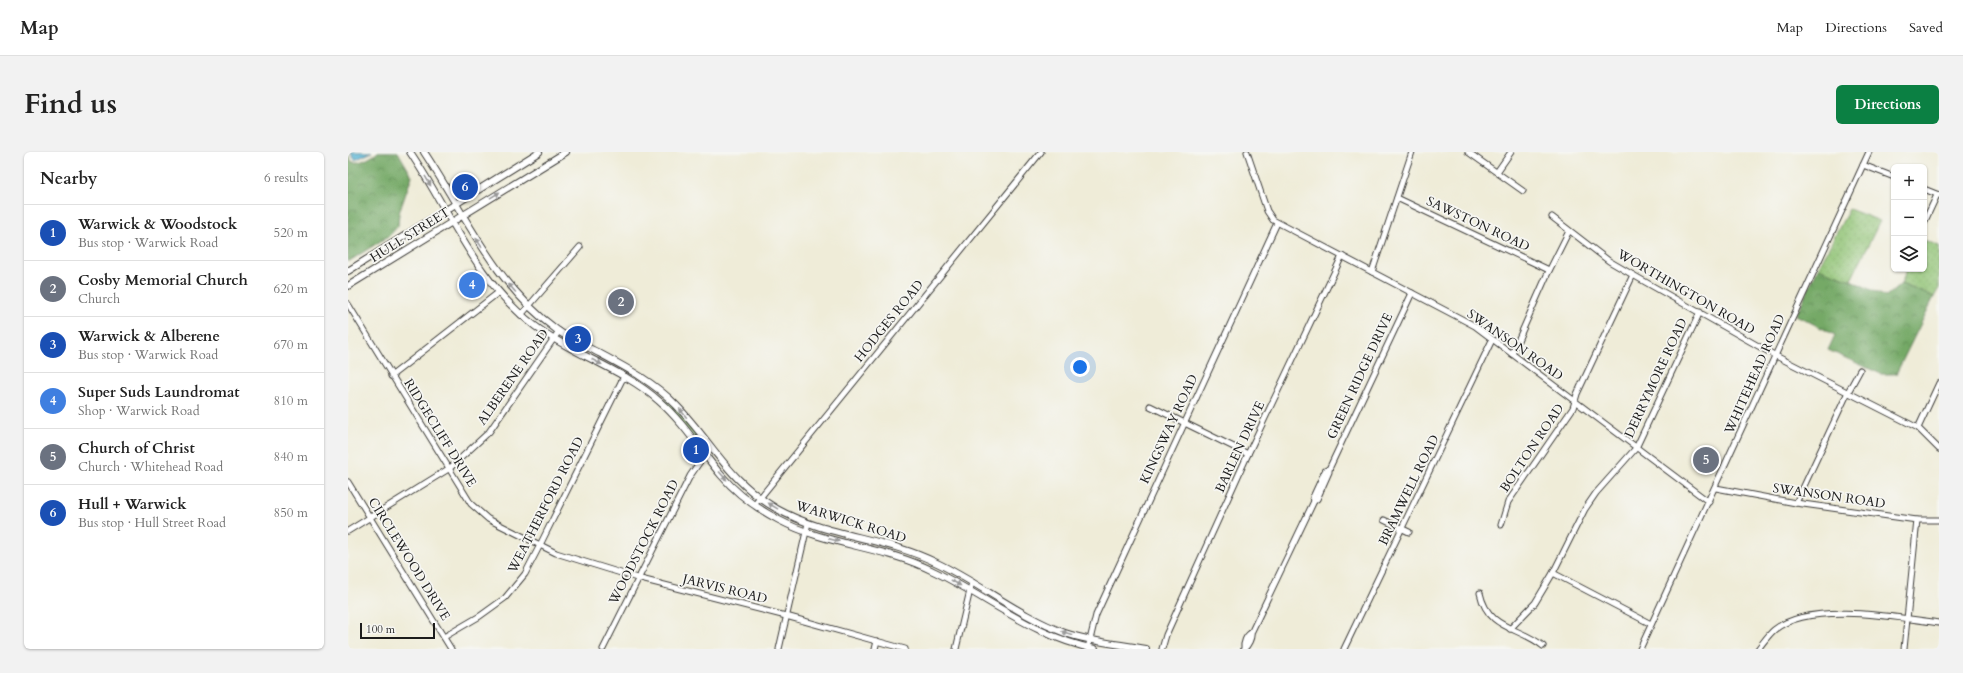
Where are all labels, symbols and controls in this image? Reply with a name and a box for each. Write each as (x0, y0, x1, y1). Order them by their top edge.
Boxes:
text: Map (20, 15, 59, 41)
text: Map (1777, 18, 1803, 37)
text: Directions (1825, 18, 1887, 37)
text: Saved (1909, 18, 1943, 37)
text: Find us (24, 85, 117, 123)
button: Directions (1836, 85, 1939, 124)
map controls (1891, 164, 1927, 272)
button: + (1891, 164, 1927, 200)
text: Nearby (40, 167, 97, 190)
text: 6 results (264, 169, 308, 187)
pin: 6 (452, 172, 478, 202)
one-way arrow (424, 175, 431, 187)
one-way arrow (490, 192, 501, 199)
street label: SAWSTON ROAD (1423, 192, 1533, 256)
button: − (1891, 200, 1927, 236)
street label: HULL STREET (366, 203, 454, 267)
text: Warwick & Woodstock (78, 214, 237, 234)
text: 1 (50, 224, 56, 242)
text: 520 m (274, 224, 308, 242)
text: Bus stop · Warwick Road (78, 234, 218, 252)
button: layers (1891, 236, 1927, 272)
one-way arrow (475, 237, 482, 249)
street label: WORTHINGTON ROAD (1613, 245, 1758, 339)
text: Cosby Memorial Church (78, 270, 248, 290)
pin: 4 (459, 270, 485, 300)
street label: HODGES ROAD (850, 276, 928, 366)
text: 2 (50, 280, 56, 298)
text: 620 m (274, 280, 308, 298)
one-way arrow (508, 283, 517, 293)
pin: 2 (608, 287, 634, 317)
text: Church (78, 290, 120, 308)
street label: SWANSON ROAD (1463, 305, 1567, 385)
street label: GREEN RIDGE DRIVE (1323, 310, 1397, 442)
street label: WHITEHEAD ROAD (1720, 311, 1790, 438)
street label: DERRYMORE ROAD (1620, 315, 1692, 441)
pin: 3 (565, 324, 591, 354)
street label: ALBERENE ROAD (473, 325, 553, 429)
text: Warwick & Alberene (78, 326, 220, 346)
text: 3 (50, 336, 56, 354)
text: 670 m (274, 336, 308, 354)
text: Bus stop · Warwick Road (78, 346, 218, 364)
your location (1070, 357, 1090, 377)
one-way arrow (592, 359, 603, 365)
street label: KINGSWAY ROAD (1136, 371, 1202, 487)
street label: RIDGECLIFF DRIVE (399, 375, 481, 491)
text: Super Suds Laundromat (78, 382, 240, 402)
text: 4 (50, 392, 56, 410)
text: 810 m (274, 392, 308, 410)
street label: BARLEN DRIVE (1211, 398, 1269, 496)
street label: BOLTON ROAD (1496, 400, 1568, 496)
text: Shop · Warwick Road (78, 402, 200, 420)
one-way arrow (679, 408, 688, 419)
street label: BRAMWELL ROAD (1374, 432, 1444, 548)
street label: WEATHERFORD ROAD (503, 434, 588, 577)
pin: 1 (683, 435, 709, 465)
text: Church of Christ (78, 438, 195, 458)
pin: 5 (1693, 445, 1719, 475)
text: 5 (50, 448, 56, 466)
text: 840 m (274, 448, 308, 466)
text: Church · Whitehead Road (78, 458, 223, 476)
one-way arrow (718, 471, 727, 482)
street label: WOODSTOCK ROAD (604, 477, 683, 608)
street label: SWANSON ROAD (1772, 479, 1886, 513)
text: Hull + Warwick (78, 494, 187, 514)
street label: CIRCLEWOOD DRIVE (364, 494, 454, 624)
street label: WARWICK ROAD (793, 496, 908, 547)
one-way arrow (768, 502, 778, 510)
text: 6 (50, 504, 56, 522)
text: 850 m (274, 504, 308, 522)
text: Bus stop · Hull Street Road (78, 514, 226, 532)
one-way arrow (828, 537, 840, 543)
street label: JARVIS ROAD (679, 569, 769, 608)
one-way arrow (950, 580, 961, 587)
scale bar (360, 621, 435, 640)
text: 100 m (366, 622, 395, 637)
one-way arrow (1060, 630, 1072, 636)

